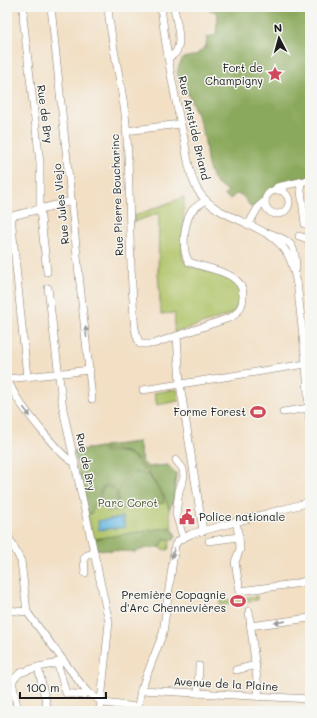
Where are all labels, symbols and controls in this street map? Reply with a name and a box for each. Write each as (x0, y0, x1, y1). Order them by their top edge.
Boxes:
north arrow (259, 18, 299, 58)
text: N (273, 20, 283, 35)
place label: Fort de Champigny (205, 60, 263, 88)
place icon: Fort de Champigny (266, 65, 284, 83)
street label: Rue Aristide Briand (175, 74, 214, 181)
street label: Rue de Bry (34, 84, 57, 144)
street label: Rue Pierre Boucharinc (107, 134, 126, 256)
street label: Rue Jules Viejo (49, 162, 72, 245)
one-way arrow (82, 325, 89, 338)
sports icon: Forme Forest (249, 403, 267, 421)
place label: Forme Forest (174, 404, 246, 419)
one-way arrow (23, 407, 31, 417)
street label: Rue de Bry (73, 432, 100, 492)
park label: Parc Corot (98, 495, 158, 510)
public building icon: Police nationale (178, 508, 196, 526)
place label: Police nationale (199, 509, 286, 524)
one-way arrow (170, 546, 176, 559)
place label: Première Copagnie d'Arc Chennevières (120, 587, 226, 615)
sports icon: Première Copagnie d'Arc Chennevières (229, 592, 247, 610)
one-way arrow (274, 619, 286, 625)
street label: Avenue de la Plaine (173, 673, 279, 694)
scale bar (20, 674, 106, 700)
text: 100 m (26, 679, 60, 695)

